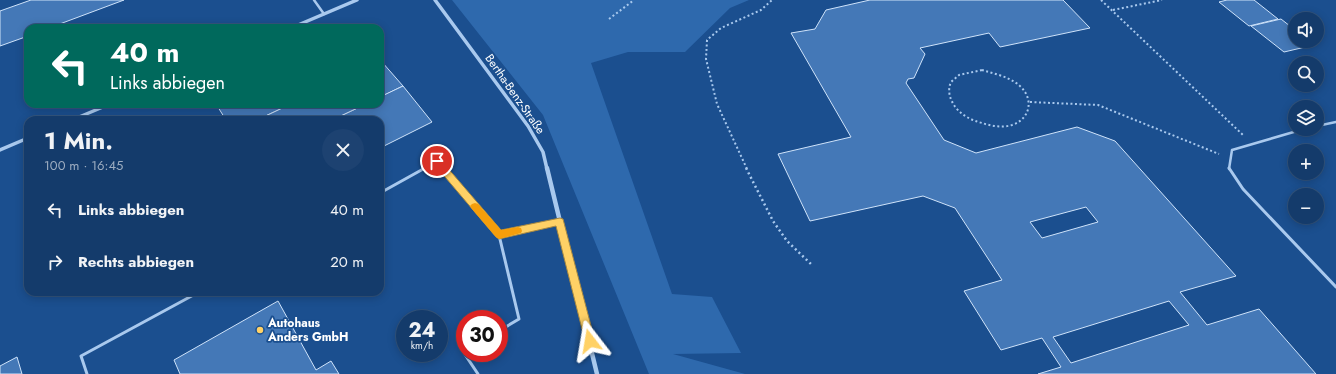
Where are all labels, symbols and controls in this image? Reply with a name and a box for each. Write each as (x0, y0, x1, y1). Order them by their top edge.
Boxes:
map controls (1288, 12, 1324, 224)
button: sound (1288, 12, 1324, 48)
text: 40 m (110, 32, 179, 73)
icon: left (44, 40, 96, 92)
street label: Bertha-Benz-Straße (481, 50, 549, 138)
button: search (1288, 56, 1324, 92)
text: Links abbiegen (110, 70, 225, 96)
button: layers (1288, 100, 1324, 136)
text: 1 Min. (44, 123, 113, 158)
button: close (322, 129, 364, 171)
pin (420, 144, 454, 178)
button: + (1288, 144, 1324, 180)
icon: arrive (426, 150, 448, 172)
text: 100 m · 16:45 (44, 156, 123, 175)
button: − (1288, 188, 1324, 224)
icon: left (44, 199, 66, 221)
text: Links abbiegen (78, 199, 184, 221)
text: 40 m (330, 199, 364, 221)
icon: right (44, 251, 66, 273)
text: Rechts abbiegen (78, 251, 194, 273)
text: 20 m (330, 251, 364, 273)
speed limit sign: 30 (456, 310, 508, 362)
place label: Autohaus Anders GmbH (267, 314, 348, 346)
text: 24 (408, 316, 436, 345)
position arrow (569, 320, 611, 362)
marker: Autohaus Anders GmbH (255, 325, 265, 335)
text: km/h (411, 338, 433, 353)

